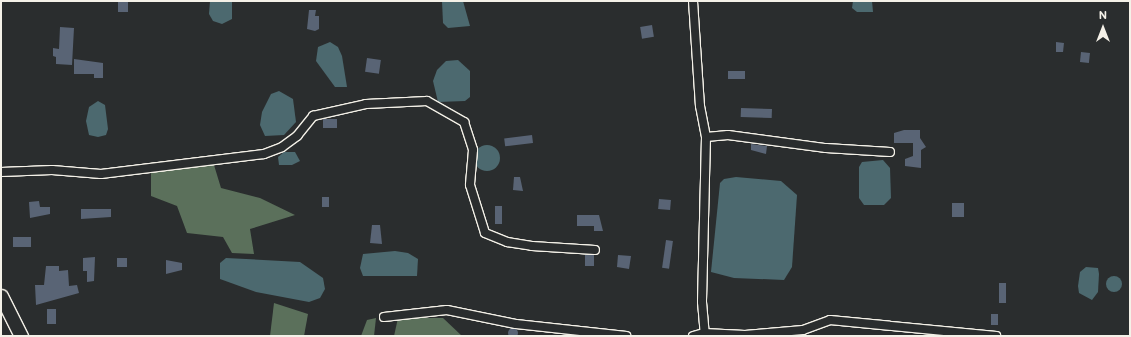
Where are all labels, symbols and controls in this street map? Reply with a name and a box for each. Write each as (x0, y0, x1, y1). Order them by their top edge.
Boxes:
north arrow (1083, 8, 1123, 48)
text: N (1099, 9, 1107, 22)

